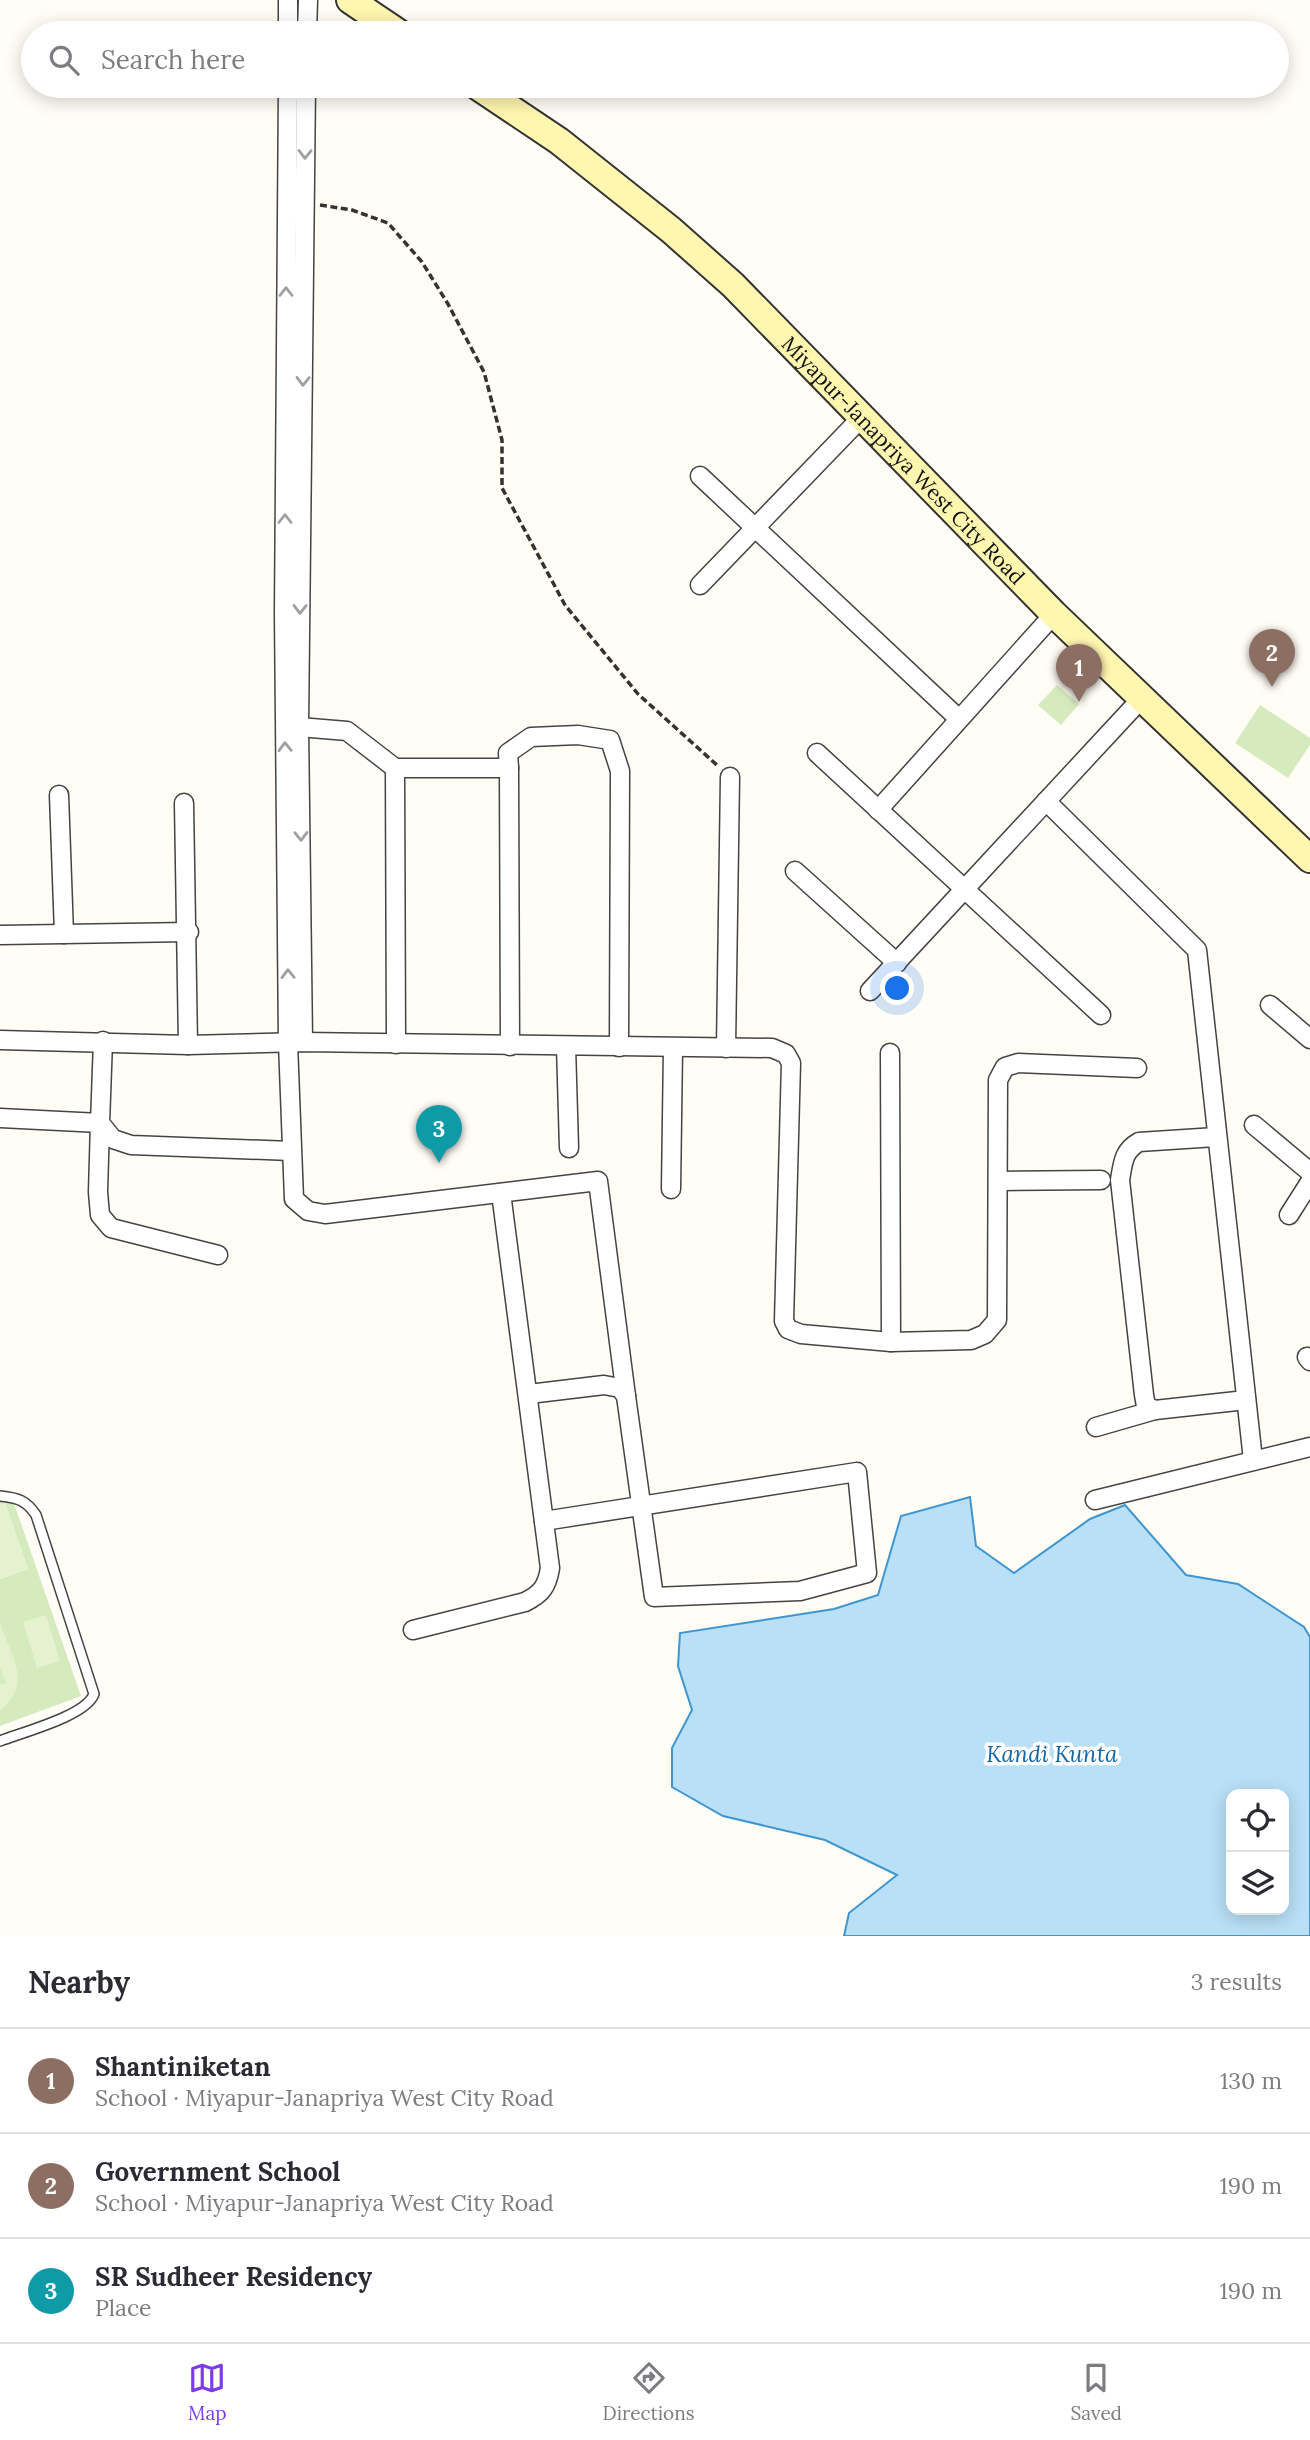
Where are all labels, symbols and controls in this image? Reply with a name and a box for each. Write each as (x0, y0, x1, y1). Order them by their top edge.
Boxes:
search box (21, 21, 1289, 98)
icon: search (45, 41, 83, 79)
text: Search here (101, 43, 245, 76)
one-way arrow (297, 149, 313, 160)
one-way arrow (278, 286, 294, 297)
street label: Miyapur-Janapriya West City Road (776, 330, 1031, 590)
one-way arrow (295, 377, 311, 387)
one-way arrow (277, 514, 292, 525)
one-way arrow (292, 604, 308, 615)
pin: 2 (1249, 629, 1295, 687)
pin: 1 (1056, 644, 1102, 702)
one-way arrow (277, 741, 293, 752)
one-way arrow (293, 832, 309, 842)
one-way arrow (280, 969, 295, 980)
your location (880, 971, 914, 1005)
pin: 3 (416, 1105, 462, 1163)
water label: Kandi Kunta (986, 1739, 1118, 1768)
map controls (1226, 1789, 1289, 1915)
button: locate (1226, 1789, 1289, 1852)
button: layers (1226, 1852, 1289, 1915)
text: Nearby (28, 1963, 130, 2001)
text: 3 results (1191, 1967, 1282, 1996)
text: Shantiniketan (95, 2050, 271, 2083)
text: 1 (46, 2066, 56, 2095)
text: 130 m (1220, 2066, 1282, 2095)
text: School · Miyapur-Janapriya West City Road (95, 2083, 554, 2112)
text: Government School (95, 2155, 340, 2188)
text: 2 (45, 2171, 57, 2200)
text: 190 m (1219, 2171, 1282, 2200)
text: School · Miyapur-Janapriya West City Road (95, 2188, 554, 2217)
text: SR Sudheer Residency (95, 2260, 372, 2293)
text: 3 (45, 2276, 57, 2305)
text: 190 m (1219, 2276, 1282, 2305)
text: Place (95, 2293, 152, 2322)
tab: Map (188, 2359, 227, 2425)
tab: Directions (603, 2359, 695, 2425)
tab: Saved (1071, 2359, 1122, 2425)

